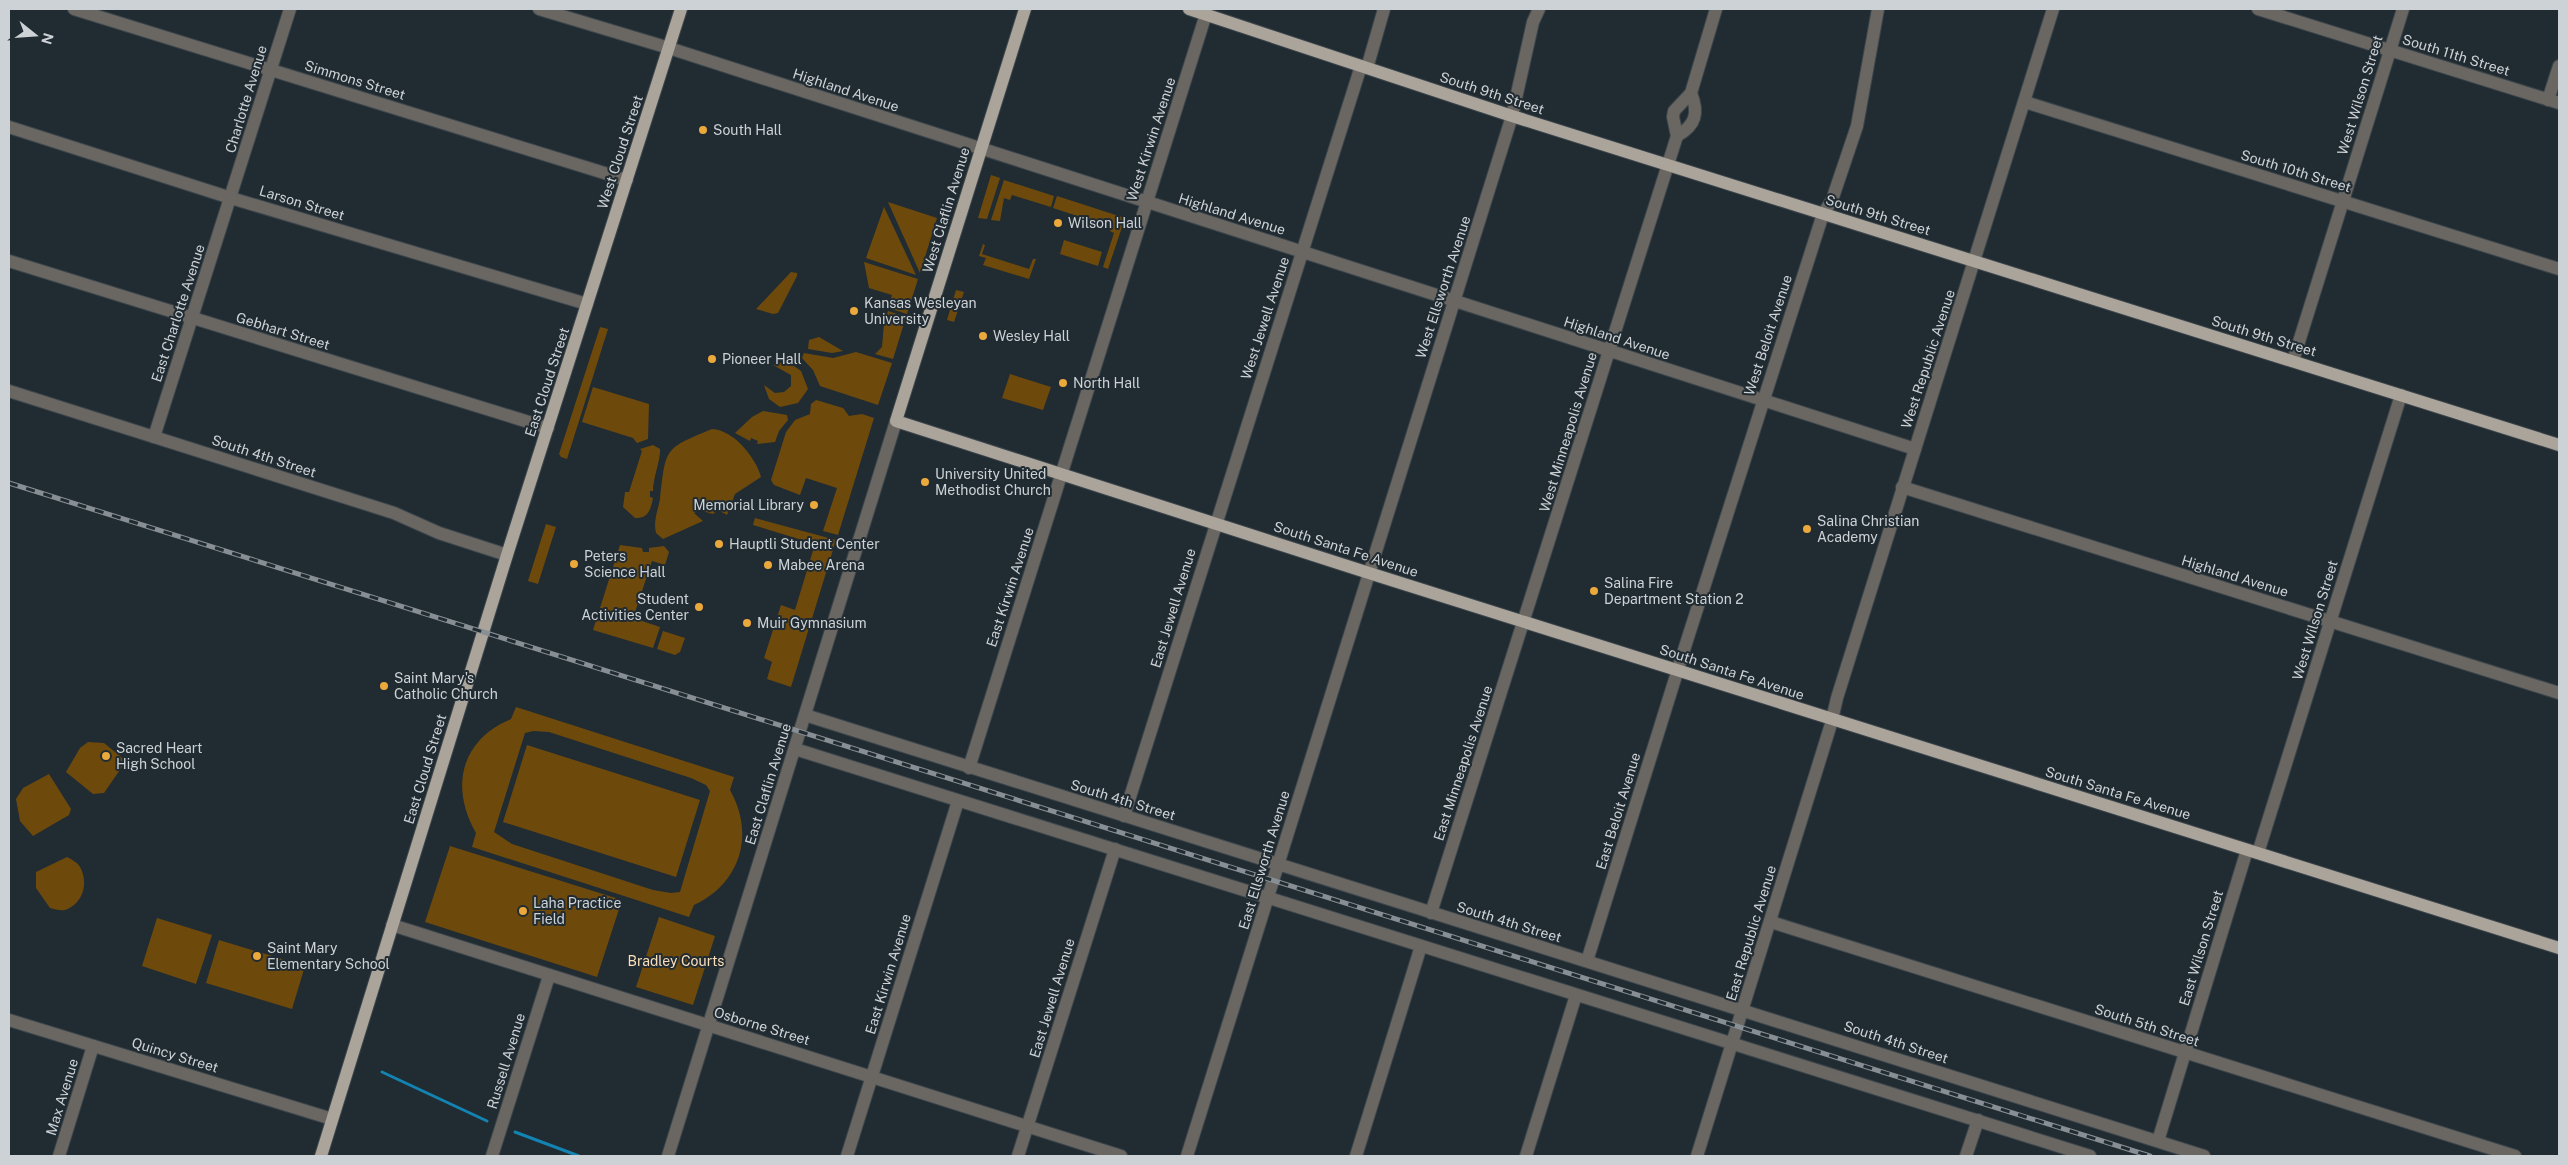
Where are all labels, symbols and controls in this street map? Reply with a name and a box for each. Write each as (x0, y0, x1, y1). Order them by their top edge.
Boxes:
north arrow (10, 10, 60, 60)
text: N (38, 31, 57, 46)
street label: South 11th Street (2400, 31, 2512, 79)
street label: West Wilson Street (2334, 33, 2386, 157)
street label: Charlotte Avenue (222, 43, 270, 155)
street label: Simmons Street (303, 57, 407, 103)
street label: Highland Avenue (791, 65, 901, 115)
street label: South 9th Street (1438, 69, 1546, 117)
street label: West Kirwin Avenue (1123, 75, 1179, 203)
street label: West Cloud Street (594, 93, 646, 211)
place label: South Hall (713, 122, 782, 138)
marker: South Hall (697, 124, 709, 136)
street label: West Claflin Avenue (919, 145, 973, 275)
street label: South 10th Street (2239, 147, 2353, 195)
street label: Larson Street (257, 182, 347, 224)
street label: Highland Avenue (1177, 190, 1287, 238)
street label: South 9th Street (1824, 191, 1932, 239)
street label: West Ellsworth Avenue (1412, 214, 1474, 360)
place label: Wilson Hall (1068, 215, 1142, 231)
marker: Wilson Hall (1052, 217, 1064, 229)
street label: East Charlotte Avenue (148, 242, 208, 384)
street label: West Jewell Avenue (1238, 255, 1292, 381)
street label: West Beloit Avenue (1741, 273, 1795, 397)
street label: West Republic Avenue (1898, 287, 1958, 430)
place label: Kansas Wesleyan University (864, 295, 977, 327)
marker: Kansas Wesleyan University (848, 305, 860, 317)
street label: Gebhart Street (234, 309, 332, 353)
street label: South 9th Street (2210, 312, 2318, 360)
street label: Highland Avenue (1562, 313, 1672, 363)
street label: East Cloud Street (522, 325, 572, 439)
place label: Wesley Hall (993, 328, 1070, 344)
marker: Wesley Hall (977, 330, 989, 342)
street label: West Minneapolis Avenue (1536, 350, 1600, 514)
place label: Pioneer Hall (722, 351, 802, 367)
marker: Pioneer Hall (706, 353, 718, 365)
place label: North Hall (1073, 375, 1140, 391)
marker: North Hall (1057, 377, 1069, 389)
street label: South 4th Street (210, 432, 318, 480)
place label: University United Methodist Church (935, 466, 1051, 498)
marker: University United Methodist Church (919, 476, 931, 488)
place label: Memorial Library (693, 497, 804, 513)
marker: Memorial Library (808, 499, 820, 511)
place label: Salina Christian Academy (1817, 513, 1919, 545)
street label: South Santa Fe Avenue (1272, 518, 1420, 580)
marker: Salina Christian Academy (1801, 523, 1813, 535)
street label: East Kirwin Avenue (983, 525, 1037, 649)
place label: Hauptli Student Center (729, 536, 880, 552)
marker: Hauptli Student Center (713, 538, 725, 550)
street label: East Jewell Avenue (1147, 546, 1199, 670)
place label: Peters Science Hall (584, 548, 666, 580)
street label: Highland Avenue (2180, 552, 2290, 600)
place label: Mabee Arena (778, 557, 865, 573)
marker: Peters Science Hall (568, 558, 580, 570)
street label: West Wilson Street (2289, 558, 2341, 682)
marker: Mabee Arena (762, 559, 774, 571)
place label: Salina Fire Department Station 2 (1604, 575, 1744, 607)
marker: Salina Fire Department Station 2 (1588, 585, 1600, 597)
place label: Student Activities Center (581, 591, 689, 623)
marker: Student Activities Center (693, 601, 705, 613)
place label: Muir Gymnasium (757, 615, 867, 631)
marker: Muir Gymnasium (741, 617, 753, 629)
street label: South Santa Fe Avenue (1658, 641, 1806, 703)
place label: Saint Mary's Catholic Church (394, 670, 498, 702)
marker: Saint Mary's Catholic Church (378, 680, 390, 692)
street label: East Minneapolis Avenue (1430, 683, 1496, 843)
street label: East Cloud Street (401, 712, 449, 826)
street label: East Claflin Avenue (742, 721, 794, 847)
place label: Sacred Heart High School (116, 740, 203, 772)
marker: Sacred Heart High School (100, 750, 112, 762)
street label: East Beloit Avenue (1593, 750, 1643, 871)
street label: South Santa Fe Avenue (2043, 763, 2193, 823)
street label: South 4th Street (1069, 776, 1177, 824)
street label: East Ellsworth Avenue (1235, 788, 1293, 931)
street label: East Republic Avenue (1723, 863, 1779, 1003)
street label: East Wilson Street (2176, 888, 2226, 1008)
place label: Laha Practice Field (533, 895, 621, 927)
street label: South 4th Street (1455, 898, 1563, 946)
marker: Laha Practice Field (517, 905, 529, 917)
street label: East Kirwin Avenue (862, 912, 914, 1036)
street label: East Jewell Avenue (1026, 936, 1078, 1060)
place label: Saint Mary Elementary School (267, 940, 390, 972)
marker: Saint Mary Elementary School (251, 950, 263, 962)
park label: Bradley Courts (628, 953, 724, 969)
street label: South 5th Street (2093, 1001, 2201, 1049)
street label: Osborne Street (712, 1004, 812, 1048)
street label: Russell Avenue (484, 1011, 528, 1111)
street label: South 4th Street (1842, 1018, 1950, 1066)
street label: Quincy Street (130, 1034, 220, 1076)
street label: Max Avenue (43, 1057, 81, 1137)

